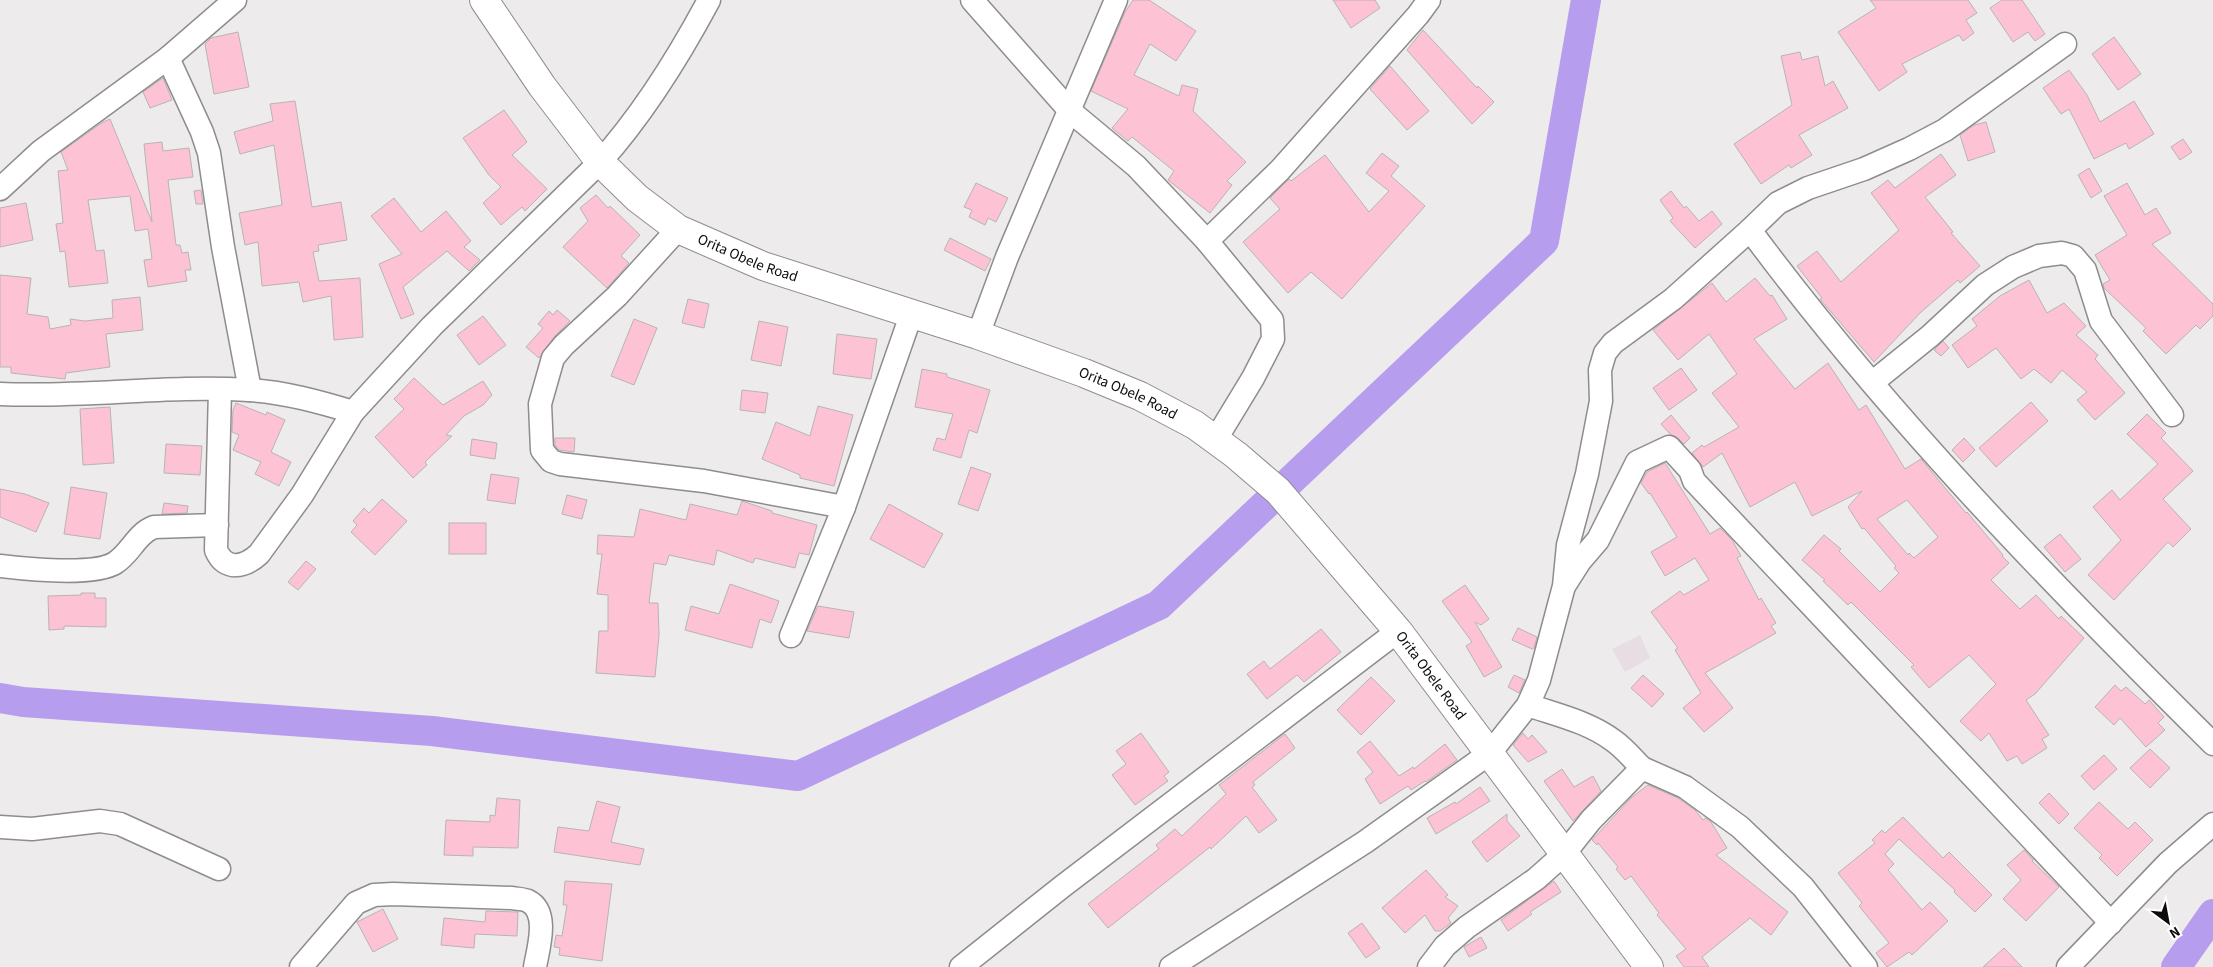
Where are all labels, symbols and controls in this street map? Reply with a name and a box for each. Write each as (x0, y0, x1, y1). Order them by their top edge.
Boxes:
street label: Orita Obele Road (694, 229, 800, 288)
street label: Orita Obele Road (1075, 362, 1181, 425)
street label: Orita Obele Road (1390, 627, 1471, 725)
north arrow (2143, 897, 2193, 947)
text: N (2165, 921, 2184, 943)

